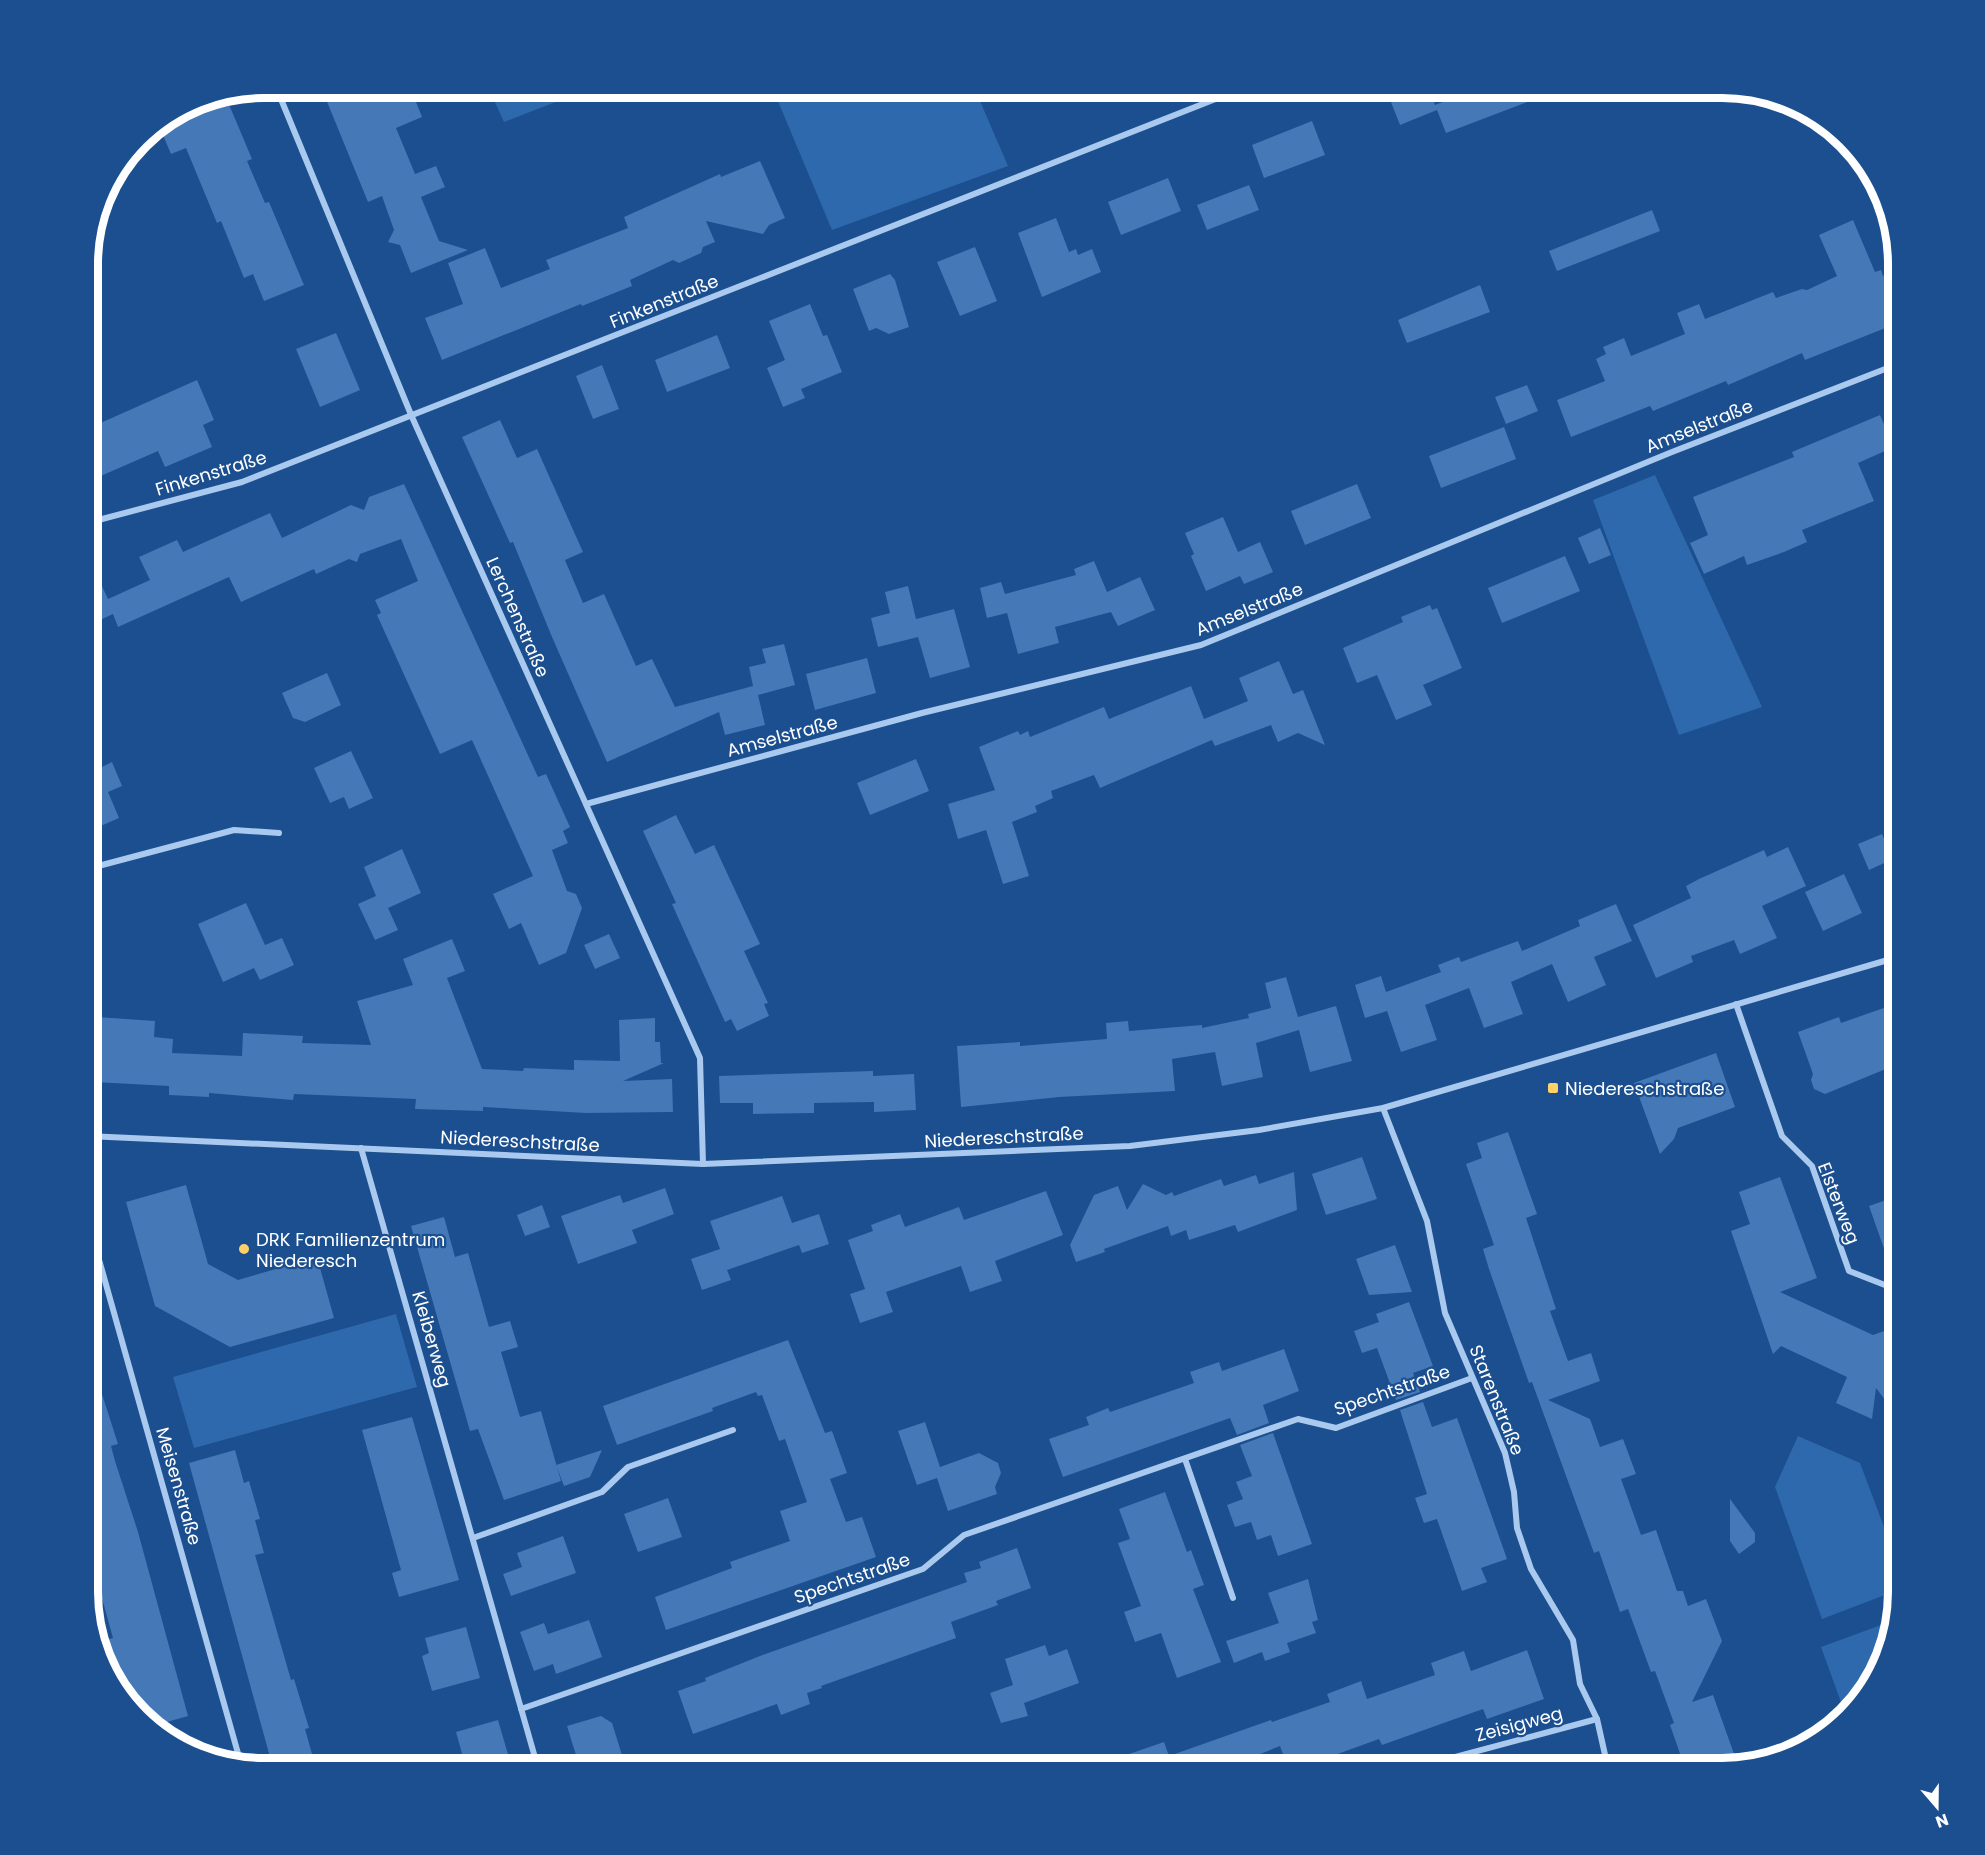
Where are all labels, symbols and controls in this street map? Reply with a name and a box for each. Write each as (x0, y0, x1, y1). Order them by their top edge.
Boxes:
street label: Finkenstraße (606, 268, 722, 334)
street label: Amselstraße (1642, 393, 1756, 459)
street label: Finkenstraße (152, 444, 270, 502)
street label: Lerchenstraße (480, 553, 556, 681)
street label: Amselstraße (1192, 576, 1306, 642)
street label: Amselstraße (724, 709, 840, 763)
place label: Niedereschstraße (1565, 1076, 1725, 1101)
marker: Niedereschstraße (1546, 1081, 1560, 1095)
street label: Niedereschstraße (924, 1120, 1084, 1154)
street label: Niedereschstraße (440, 1124, 600, 1158)
street label: Elsterweg (1812, 1159, 1866, 1247)
place label: DRK Familienzentrum Niederesch (256, 1227, 445, 1273)
marker: DRK Familienzentrum Niederesch (237, 1242, 251, 1256)
street label: Kleiberweg (406, 1288, 458, 1390)
street label: Starenstraße (1464, 1341, 1530, 1459)
street label: Spechtstraße (1331, 1358, 1453, 1422)
street label: Meisenstraße (150, 1424, 208, 1548)
street label: Spechtstraße (791, 1546, 913, 1610)
street label: Zeisigweg (1473, 1700, 1565, 1748)
north arrow (1907, 1777, 1967, 1837)
text: N (1932, 1808, 1952, 1833)

